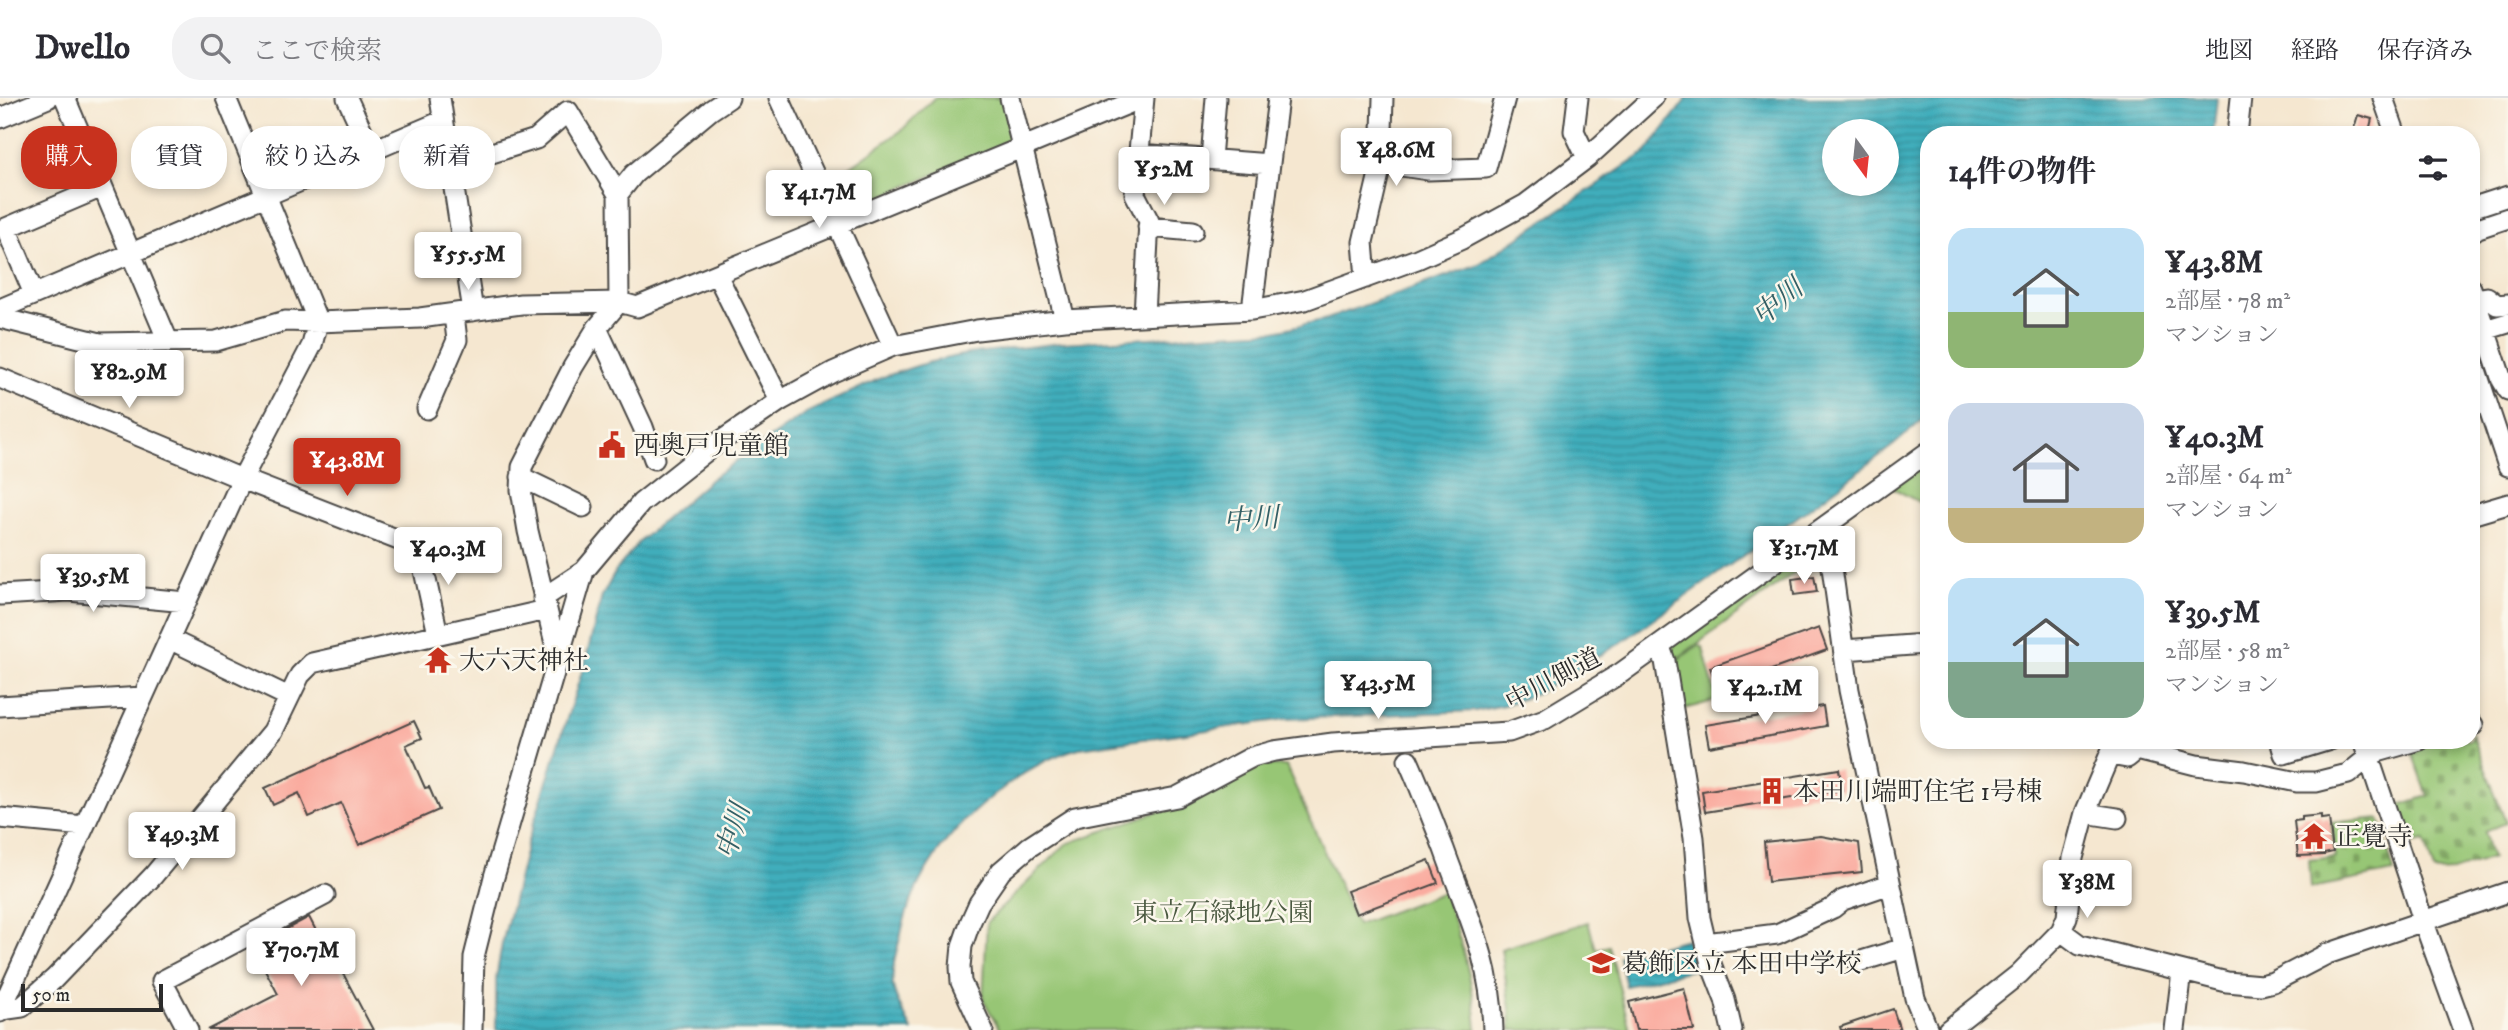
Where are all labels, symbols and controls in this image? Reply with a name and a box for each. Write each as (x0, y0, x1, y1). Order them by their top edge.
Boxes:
search box (172, 17, 662, 80)
text: Dwello (35, 28, 130, 69)
icon: search (196, 29, 234, 67)
text: ここで検索 (252, 35, 382, 68)
text: 地図 (2205, 36, 2253, 66)
text: 経路 (2291, 36, 2339, 66)
text: 保存済み (2377, 36, 2473, 66)
north arrow (1822, 119, 1899, 196)
map controls (1822, 119, 1899, 196)
chip: 購入 (21, 126, 117, 189)
chip: 賃貸 (131, 126, 227, 189)
chip: 絞り込み (241, 126, 385, 189)
chip: 新着 (399, 126, 495, 189)
pin: ¥48.6M (1339, 129, 1453, 188)
text: ¥48.6M (1357, 136, 1435, 165)
pin: ¥52M (1123, 148, 1205, 207)
icon: filters (2414, 149, 2452, 187)
text: 14件の物件 (1948, 154, 2096, 191)
text: ¥52M (1134, 155, 1194, 184)
pin: ¥41.7M (762, 170, 876, 230)
text: ¥41.7M (782, 178, 856, 207)
pin: ¥55.5M (411, 232, 525, 292)
text: ¥55.5M (430, 240, 506, 269)
text: ¥43.8M (2165, 245, 2263, 282)
icon: home (2004, 256, 2088, 340)
water label: 中川 (1745, 269, 1813, 334)
text: 2部屋 · 78 m² (2165, 287, 2290, 316)
text: マンション (2165, 321, 2279, 350)
pin: ¥82.9M (72, 350, 186, 410)
text: ¥82.9M (91, 358, 167, 387)
text: ¥40.3M (2165, 420, 2264, 457)
public building icon: 西奥戸児童館 (597, 430, 627, 460)
place label: 西奥戸児童館 (633, 430, 789, 463)
icon: home (2004, 431, 2088, 515)
pin: ¥43.8M (290, 438, 404, 498)
text: ¥43.8M (309, 446, 385, 475)
text: 2部屋 · 64 m² (2165, 462, 2292, 491)
text: マンション (2165, 496, 2279, 525)
water label: 中川 (1222, 500, 1283, 539)
pin: ¥31.7M (1747, 526, 1861, 586)
pin: ¥40.3M (391, 528, 505, 587)
text: ¥31.7M (1769, 534, 1839, 563)
text: ¥40.3M (410, 535, 486, 564)
pin: ¥39.5M (36, 554, 150, 614)
text: ¥39.5M (56, 562, 130, 591)
text: ¥39.5M (2165, 595, 2260, 632)
icon: home (2004, 606, 2088, 690)
text: 2部屋 · 58 m² (2165, 637, 2290, 666)
street label: 中川側道 (1500, 641, 1607, 719)
temple icon: 大六天神社 (423, 645, 453, 675)
place label: 大六天神社 (459, 645, 589, 678)
pin: ¥43.5M (1321, 662, 1435, 721)
pin: ¥42.1M (1708, 666, 1822, 726)
text: ¥43.5M (1341, 669, 1415, 698)
text: マンション (2165, 671, 2279, 700)
text: ¥42.1M (1727, 674, 1803, 703)
building icon: 本田川端町住宅 1号棟 (1757, 776, 1787, 806)
place label: 本田川端町住宅 1号棟 (1793, 776, 2042, 809)
water label: 中川 (709, 797, 759, 863)
pin: ¥49.3M (125, 812, 239, 872)
text: ¥49.3M (144, 820, 220, 849)
temple icon: 正覺寺 (2299, 821, 2329, 851)
place label: 正覺寺 (2335, 821, 2413, 854)
pin: ¥38M (2046, 860, 2128, 920)
text: ¥38M (2059, 868, 2115, 897)
park label: 東立石緑地公園 (1132, 897, 1314, 930)
pin: ¥70.7M (244, 928, 358, 988)
text: ¥70.7M (262, 936, 340, 965)
school or university icon: 葛飾区立 本田中学校 (1586, 948, 1616, 978)
place label: 葛飾区立 本田中学校 (1622, 948, 1862, 981)
scale bar (21, 981, 163, 1013)
text: 50 m (32, 984, 70, 1007)

